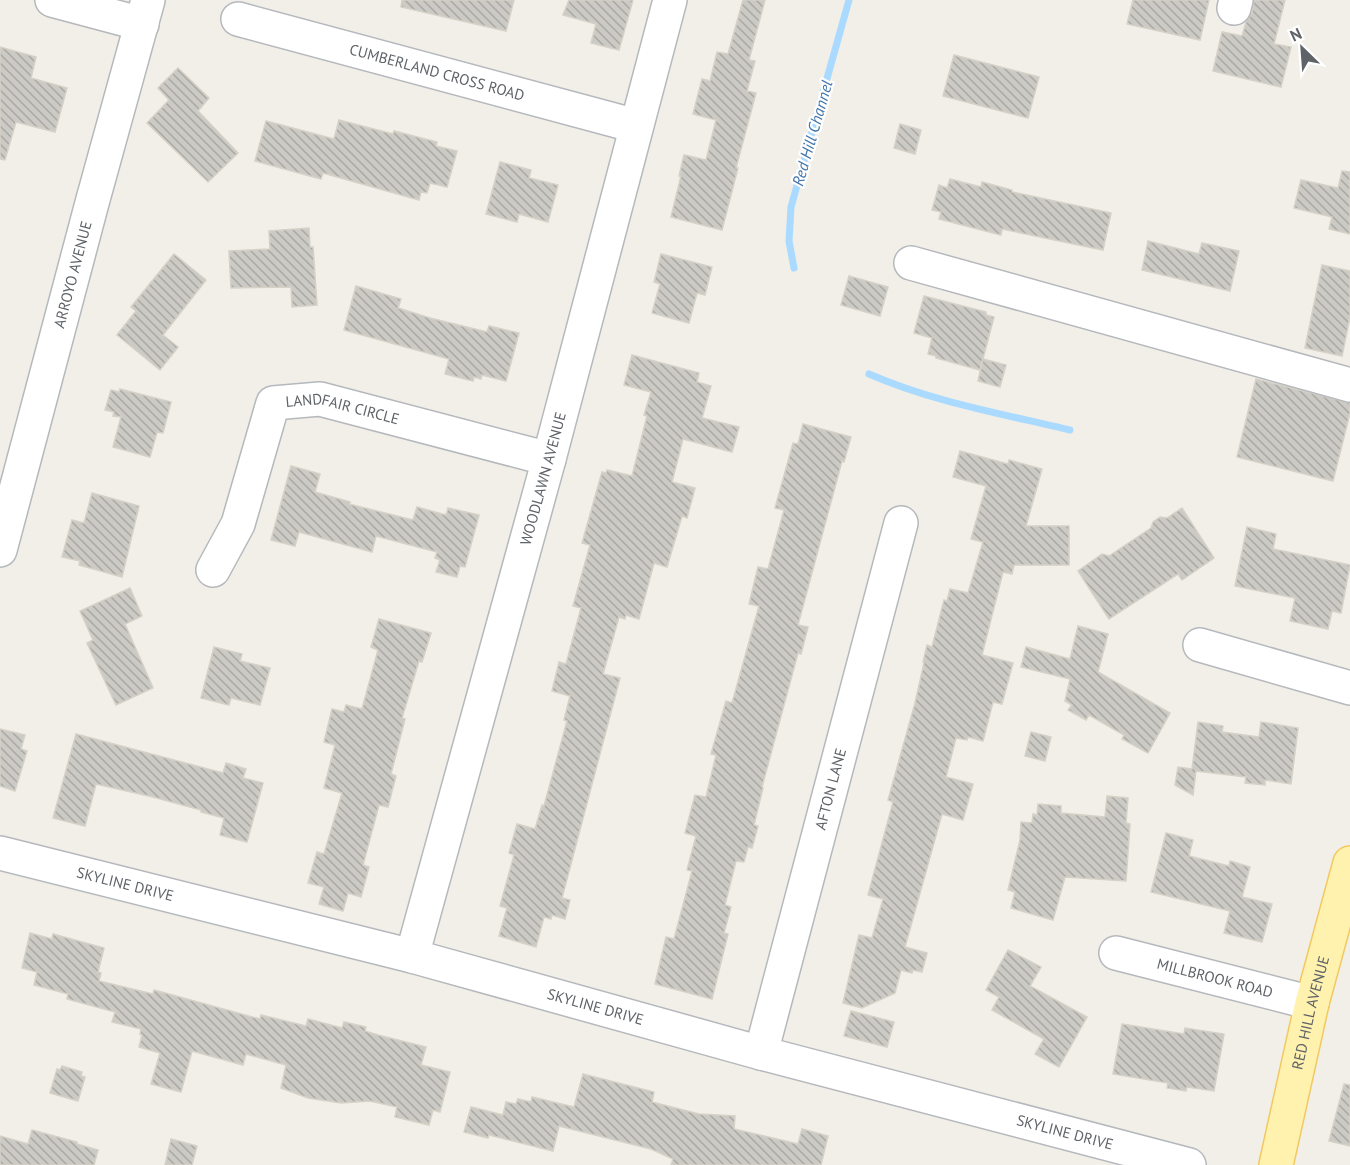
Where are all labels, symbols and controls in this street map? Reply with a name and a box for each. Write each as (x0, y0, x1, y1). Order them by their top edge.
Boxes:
north arrow (1272, 18, 1332, 78)
text: N (1287, 23, 1305, 46)
street label: CUMBERLAND CROSS ROAD (348, 39, 527, 105)
water label: Red Hill Channel (787, 77, 837, 188)
street label: ARROYO AVENUE (49, 219, 96, 330)
street label: LANDFAIR CIRCLE (285, 389, 401, 428)
street label: WOODLAWN AVENUE (516, 410, 570, 547)
street label: AFTON LANE (810, 746, 850, 832)
street label: SKYLINE DRIVE (75, 863, 176, 905)
street label: MILLBROOK ROAD (1155, 954, 1275, 1002)
street label: RED HILL AVENUE (1287, 954, 1333, 1071)
street label: SKYLINE DRIVE (545, 984, 646, 1029)
street label: SKYLINE DRIVE (1015, 1110, 1115, 1154)

